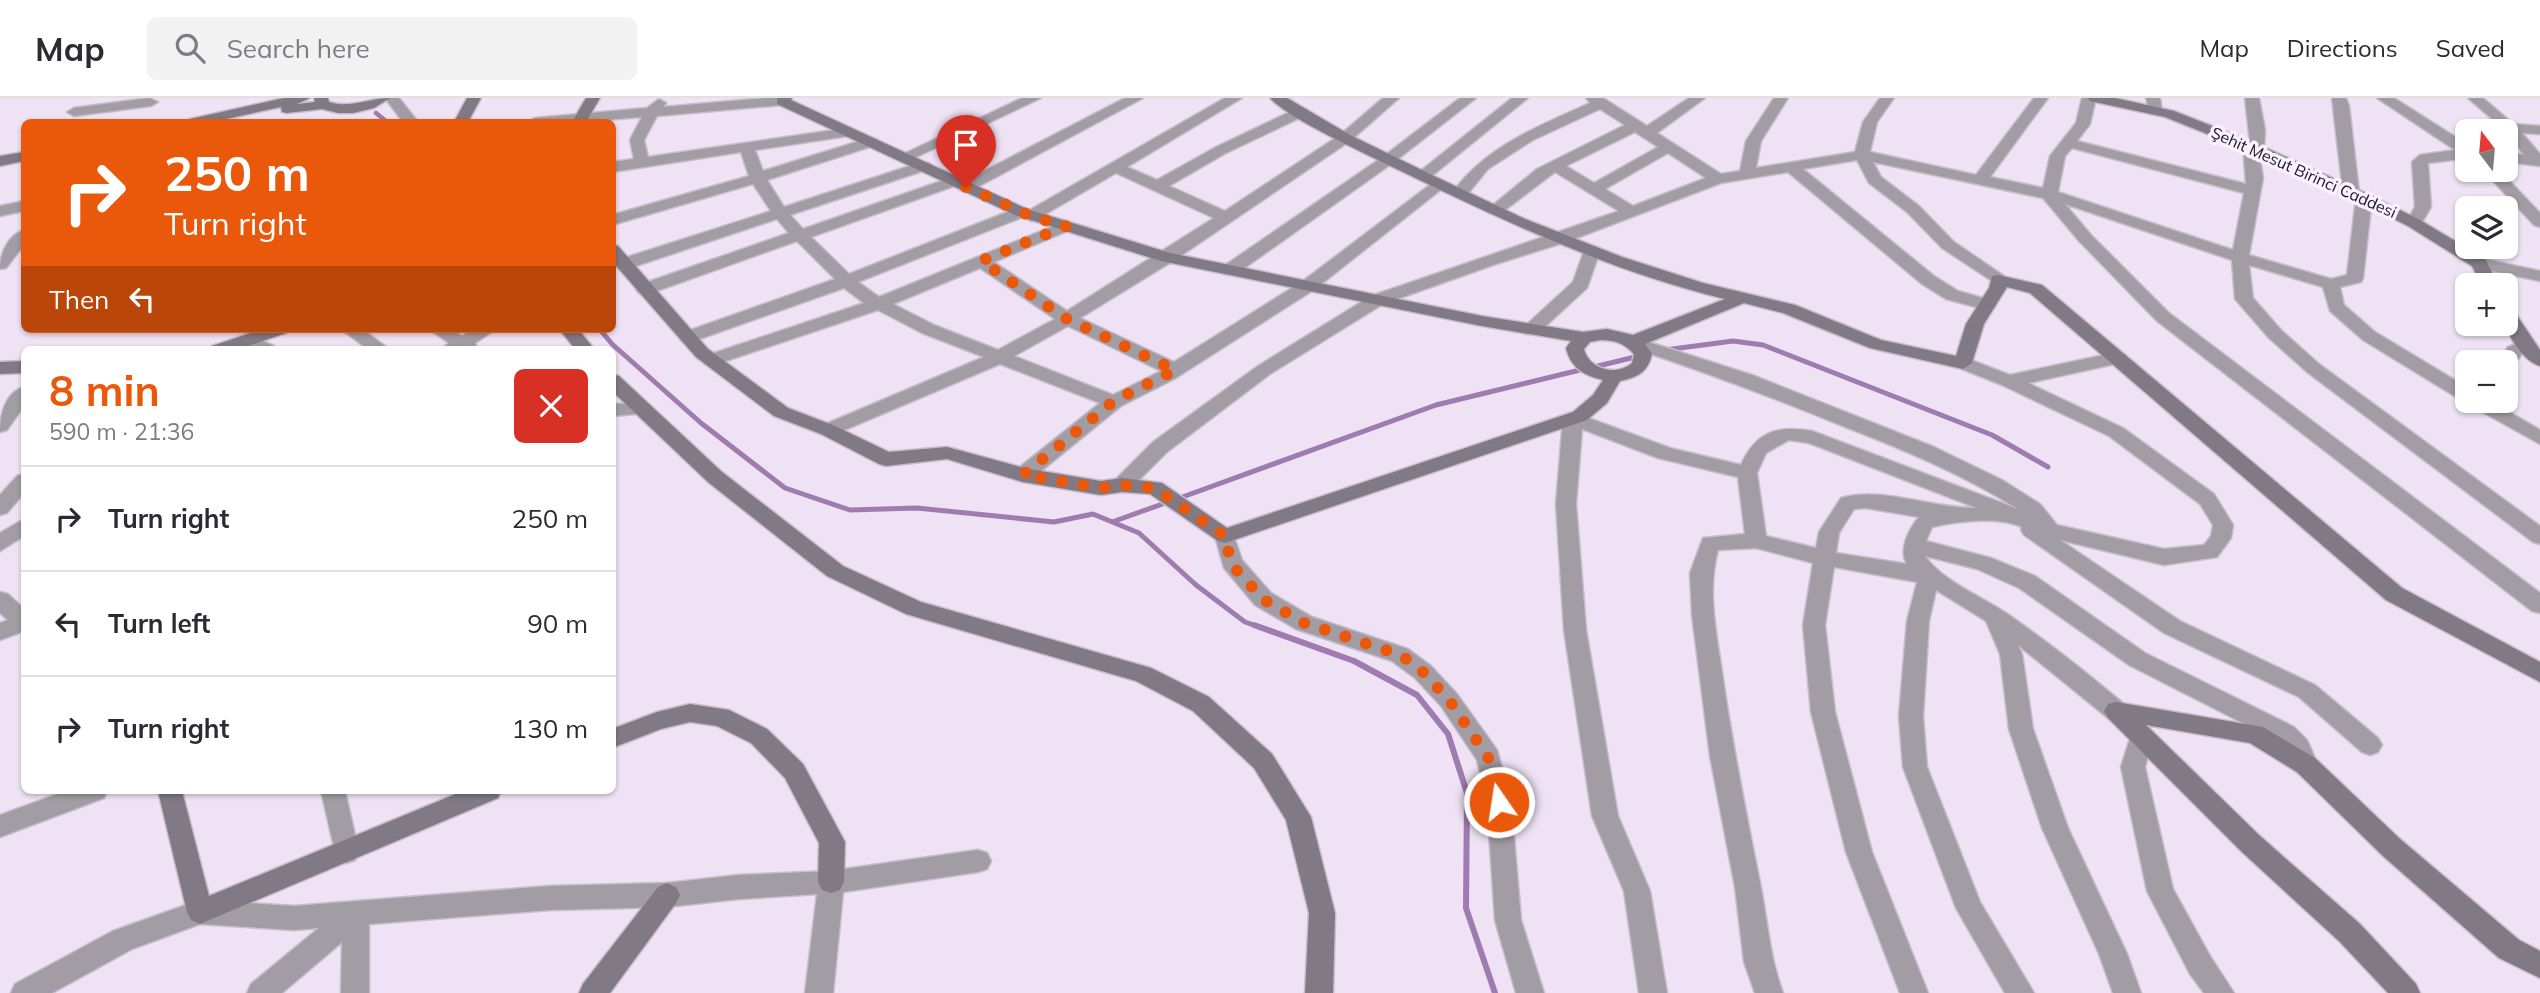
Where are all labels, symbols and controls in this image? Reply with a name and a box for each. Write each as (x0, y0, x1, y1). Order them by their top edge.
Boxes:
search box (147, 17, 637, 80)
text: Map (35, 28, 105, 69)
icon: search (171, 29, 209, 67)
text: Search here (227, 32, 370, 65)
text: Map (2199, 33, 2249, 63)
text: Directions (2287, 33, 2398, 63)
text: Saved (2436, 33, 2505, 63)
pin (936, 115, 996, 187)
north arrow (2455, 119, 2518, 182)
map controls (2455, 119, 2518, 413)
street label: Şehit Mesut Birinci Caddesi (2208, 122, 2400, 222)
icon: arrive (947, 126, 985, 164)
text: 250 m (164, 142, 310, 203)
icon: right (49, 147, 140, 238)
button: layers (2455, 196, 2518, 259)
text: Turn right (164, 203, 307, 243)
button: + (2455, 273, 2518, 336)
icon: left (123, 280, 161, 318)
text: Then (49, 283, 109, 316)
button: − (2455, 350, 2518, 413)
text: 8 min (49, 364, 160, 417)
button: close (514, 369, 588, 443)
text: 590 m · 21:36 (49, 417, 194, 446)
icon: right (49, 500, 87, 538)
text: Turn right (108, 502, 229, 535)
text: 250 m (512, 502, 588, 535)
icon: left (49, 605, 87, 643)
text: Turn left (108, 607, 210, 640)
text: 90 m (527, 607, 588, 640)
icon: right (49, 710, 87, 748)
text: Turn right (108, 712, 229, 745)
text: 130 m (512, 712, 588, 745)
position arrow (1462, 765, 1536, 839)

